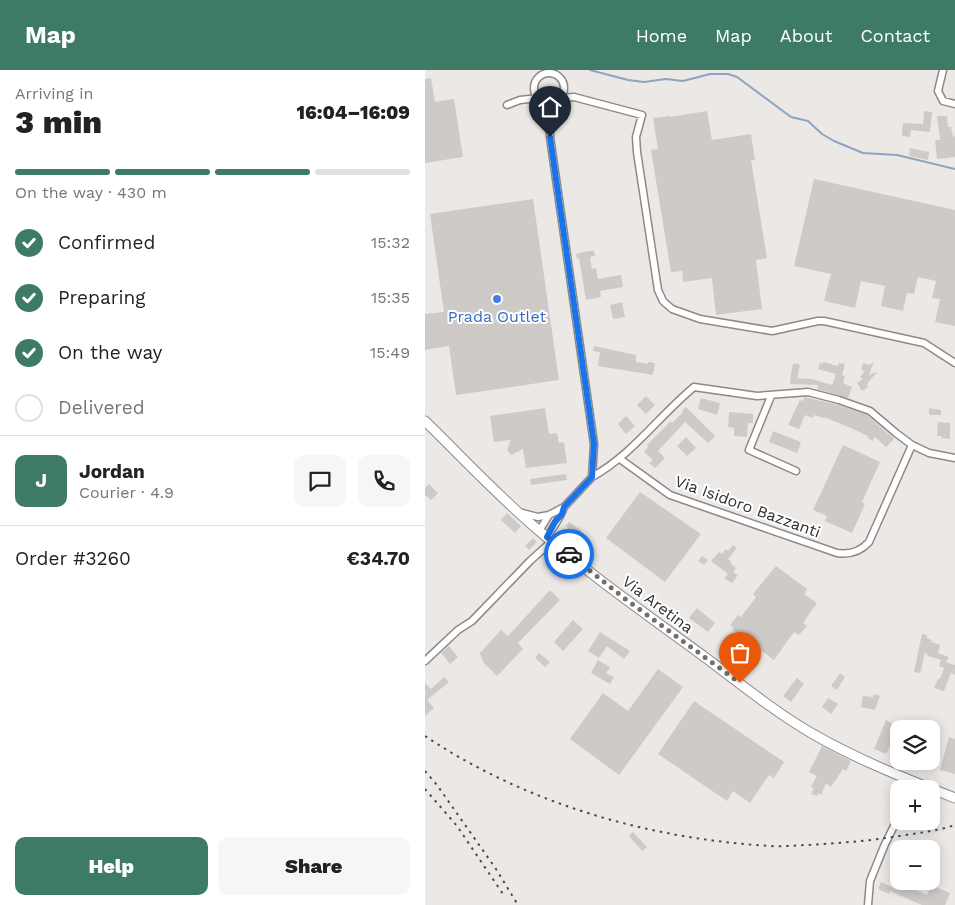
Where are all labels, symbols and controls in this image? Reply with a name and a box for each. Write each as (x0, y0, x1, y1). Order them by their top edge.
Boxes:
text: Map (25, 21, 76, 49)
text: Home (636, 25, 687, 46)
text: Map (715, 25, 752, 46)
text: About (780, 25, 832, 46)
text: Contact (860, 25, 930, 46)
text: Arriving in (15, 84, 93, 103)
pin (529, 86, 571, 137)
icon: home (536, 93, 564, 121)
text: 16:04–16:09 (296, 101, 410, 124)
text: 3 min (15, 103, 102, 141)
text: On the way · 430 m (15, 183, 167, 202)
icon: check (15, 229, 43, 257)
text: Confirmed (58, 231, 155, 254)
text: 15:32 (371, 233, 410, 252)
icon: check (15, 284, 43, 312)
text: Preparing (58, 286, 145, 309)
text: 15:35 (371, 288, 410, 307)
marker: Prada Outlet (491, 293, 503, 305)
place label: Prada Outlet (448, 307, 547, 326)
icon: check (15, 339, 43, 367)
text: On the way (58, 341, 162, 364)
text: 15:49 (370, 343, 410, 362)
text: Delivered (58, 396, 145, 419)
button: chat (294, 455, 346, 507)
button: phone (358, 455, 410, 507)
text: Jordan (79, 460, 145, 483)
text: J (35, 469, 47, 492)
street label: Via Isidoro Bazzanti (672, 471, 823, 542)
text: Courier · 4.9 (79, 483, 174, 502)
courier (544, 529, 594, 579)
icon: car (555, 540, 583, 568)
text: Order #3260 (15, 547, 131, 570)
text: €34.70 (347, 547, 410, 570)
street label: Via Aretina (618, 572, 697, 637)
pin (719, 632, 761, 683)
icon: bag (726, 639, 754, 667)
map controls (890, 720, 940, 890)
button: layers (890, 720, 940, 770)
button: + (890, 780, 940, 830)
button: Help (15, 837, 208, 895)
button: Share (218, 837, 410, 895)
button: − (890, 840, 940, 890)

